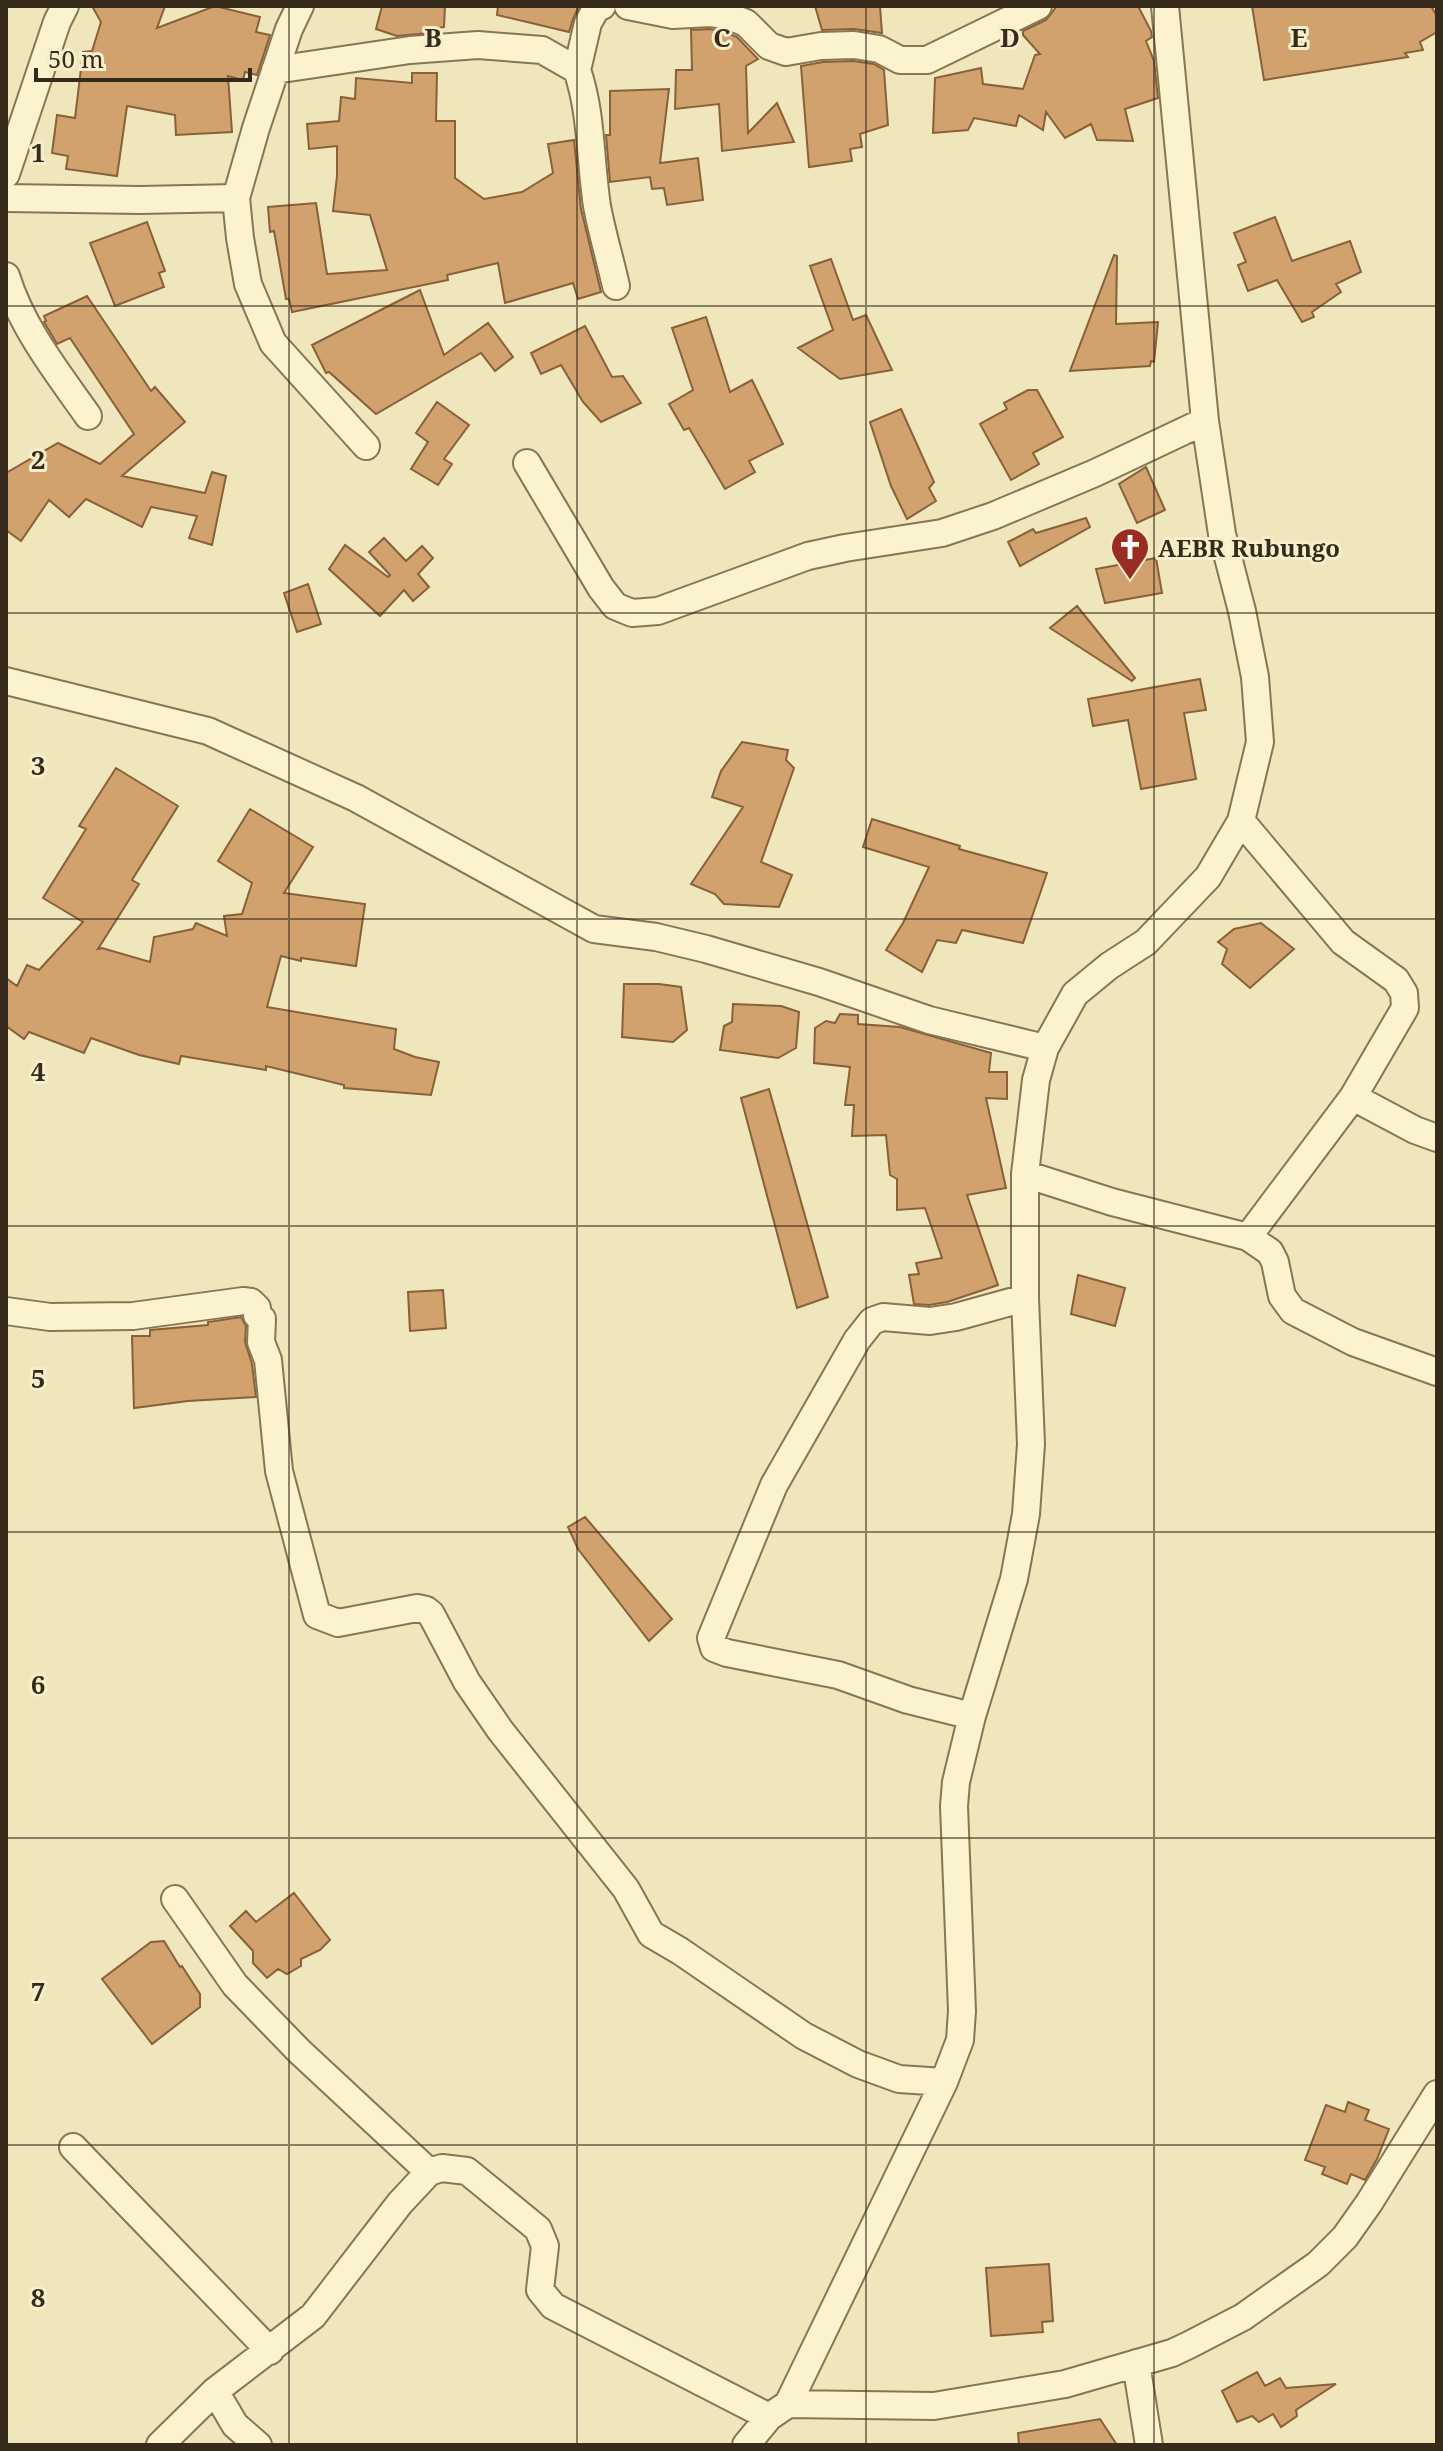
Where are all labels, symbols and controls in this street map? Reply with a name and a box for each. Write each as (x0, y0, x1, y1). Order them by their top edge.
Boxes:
text: B (424, 19, 442, 55)
text: C (713, 19, 731, 55)
text: D (1000, 19, 1020, 55)
text: E (1291, 19, 1308, 55)
scale bar (36, 32, 250, 82)
text: 50 m (48, 42, 104, 75)
text: 1 (31, 134, 45, 170)
text: 2 (31, 441, 45, 477)
church icon: AEBR Rubungo (1109, 526, 1151, 581)
place label: AEBR Rubungo (1158, 531, 1340, 564)
text: 3 (31, 747, 45, 783)
text: 4 (31, 1053, 46, 1089)
text: 5 (31, 1360, 45, 1396)
text: 6 (31, 1666, 45, 1702)
text: 7 (31, 1973, 45, 2009)
text: 8 (31, 2279, 45, 2315)

